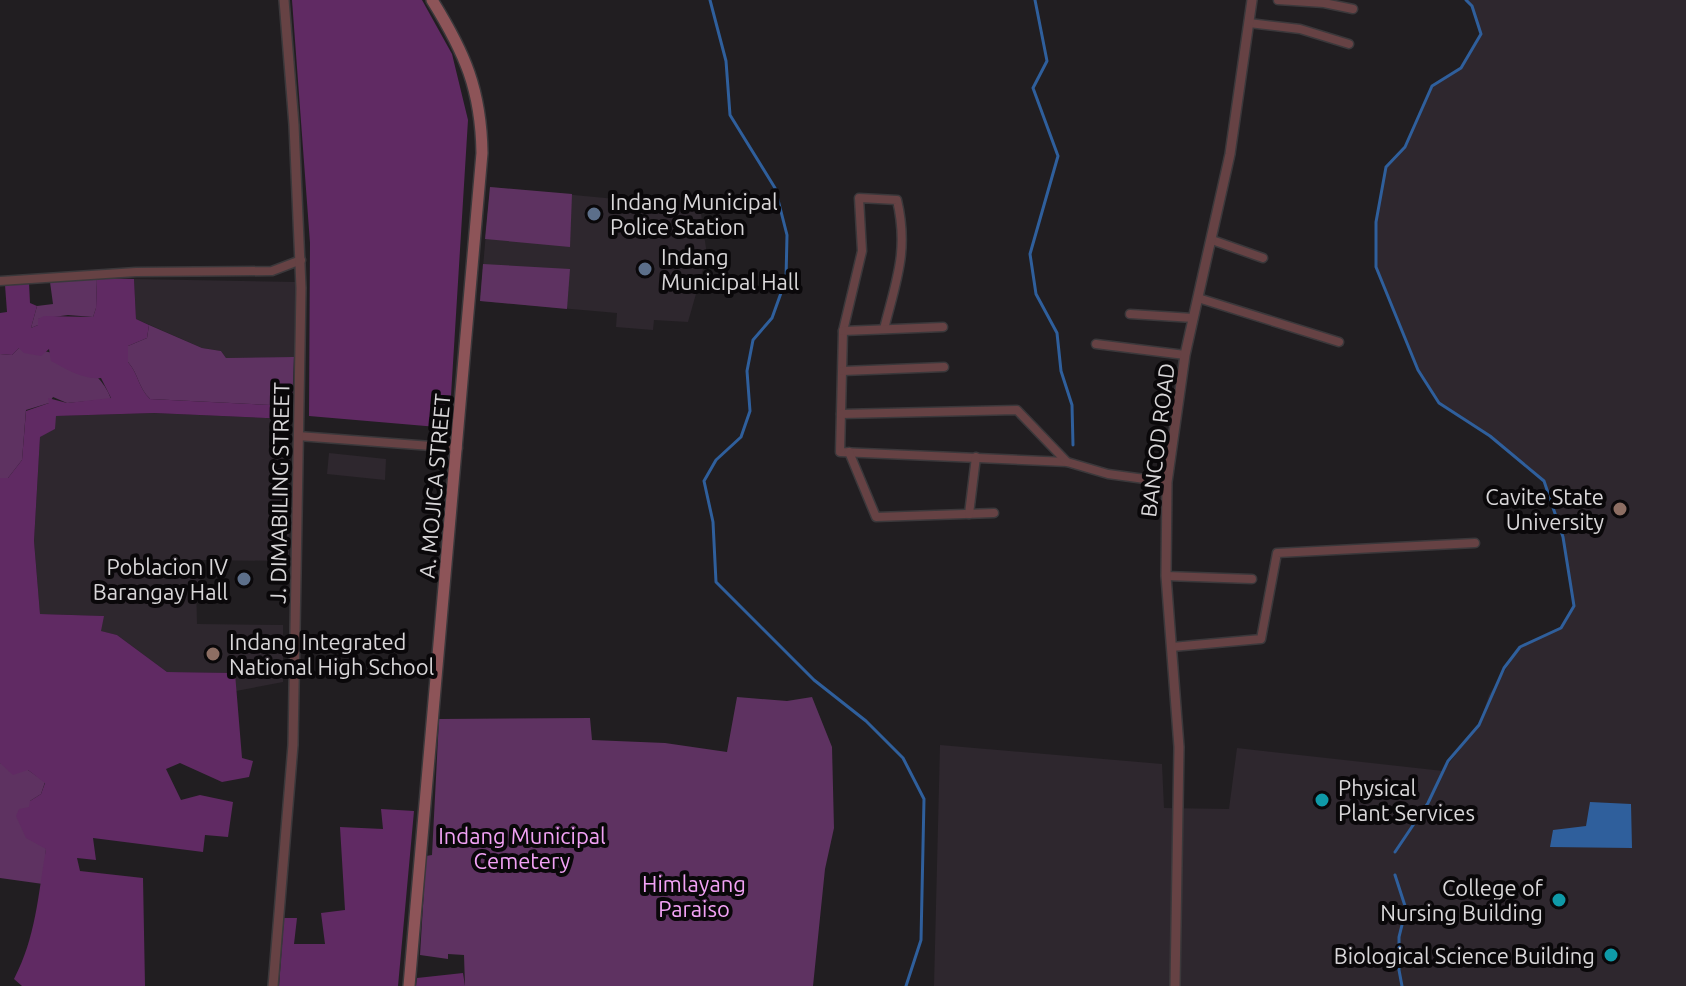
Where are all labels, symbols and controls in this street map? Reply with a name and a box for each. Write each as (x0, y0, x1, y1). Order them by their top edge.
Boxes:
place label: Indang Municipal Police Station (610, 189, 778, 239)
marker: Indang Municipal Police Station (585, 205, 603, 223)
place label: Indang Municipal Hall (661, 244, 800, 294)
marker: Indang Municipal Hall (636, 260, 654, 278)
street label: BANCOD ROAD (1135, 361, 1179, 519)
street label: J. DIMABILING STREET (265, 382, 293, 604)
street label: A. MOJICA STREET (413, 393, 455, 579)
place label: Cavite State University (1485, 484, 1604, 534)
marker: Cavite State University (1611, 500, 1629, 518)
place label: Poblacion IV Barangay Hall (93, 554, 228, 604)
marker: Poblacion IV Barangay Hall (235, 570, 253, 588)
place label: Indang Integrated National High School (229, 629, 435, 679)
marker: Indang Integrated National High School (204, 645, 222, 663)
place label: Physical Plant Services (1338, 775, 1475, 825)
marker: Physical Plant Services (1313, 791, 1331, 809)
park label: Indang Municipal Cemetery (438, 823, 606, 873)
park label: Himlayang Paraiso (642, 871, 746, 921)
place label: College of Nursing Building (1380, 875, 1544, 925)
marker: College of Nursing Building (1550, 891, 1568, 909)
place label: Biological Science Building (1334, 943, 1595, 968)
marker: Biological Science Building (1602, 946, 1620, 964)

